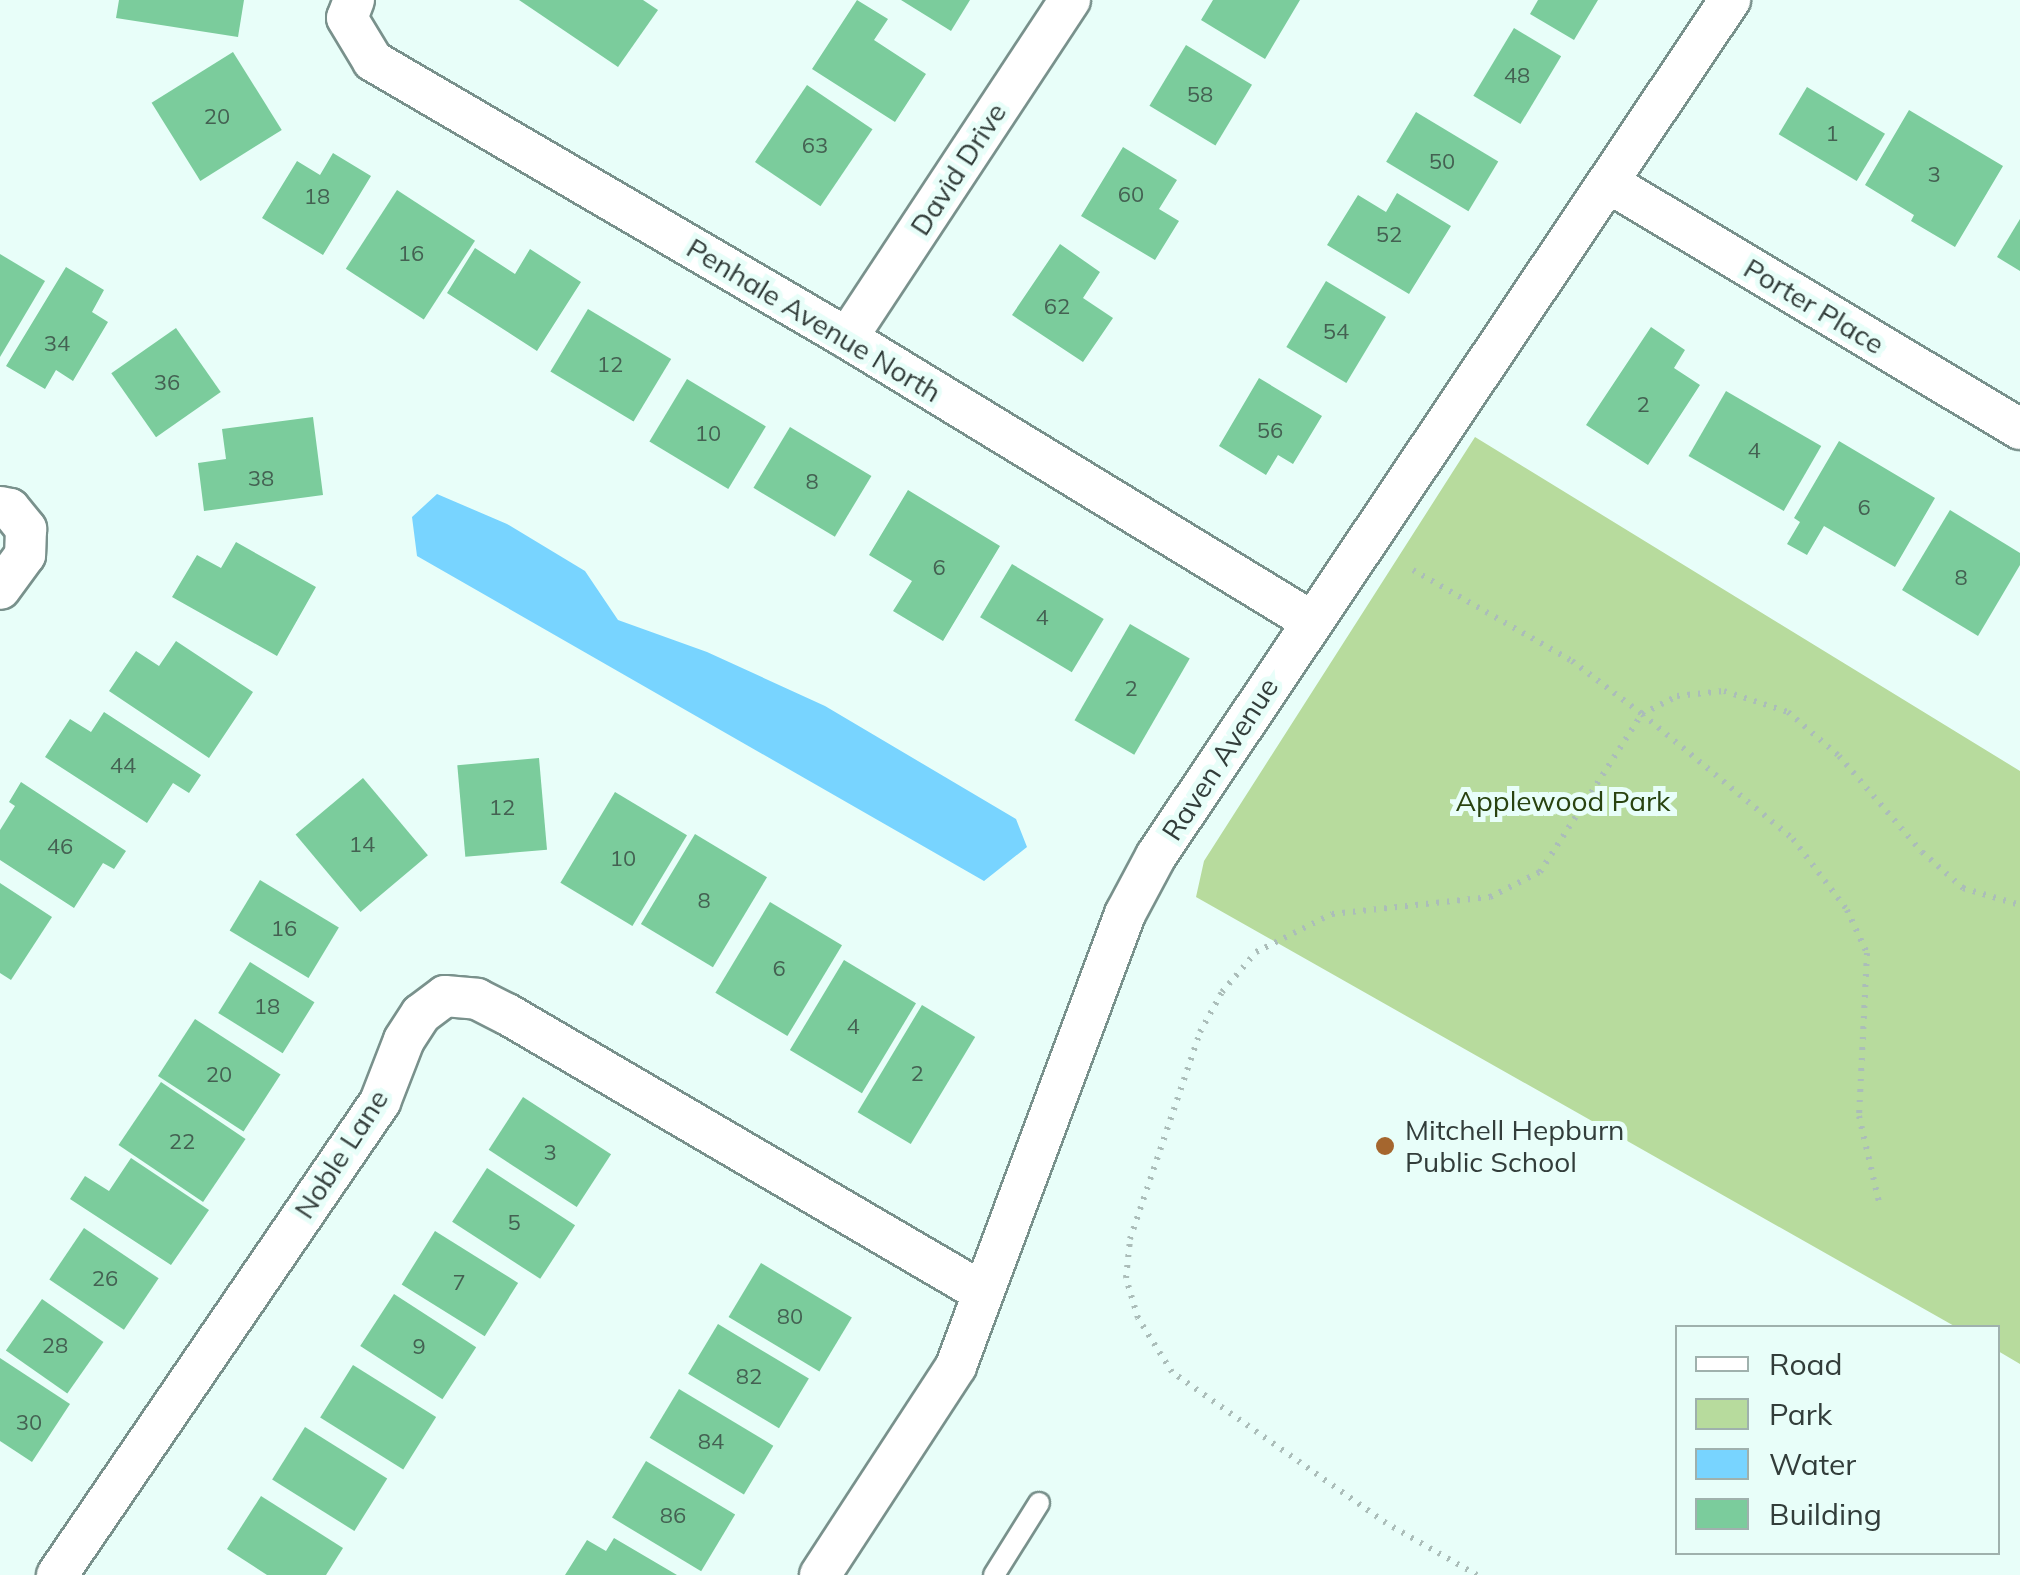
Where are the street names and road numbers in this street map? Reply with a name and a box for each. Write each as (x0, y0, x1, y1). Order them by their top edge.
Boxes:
street label: David Drive (903, 97, 1013, 241)
street label: Penhale Avenue North (681, 231, 947, 409)
street label: Porter Place (1738, 251, 1890, 361)
street label: Raven Avenue (1155, 671, 1285, 847)
street label: Noble Lane (287, 1083, 395, 1225)

